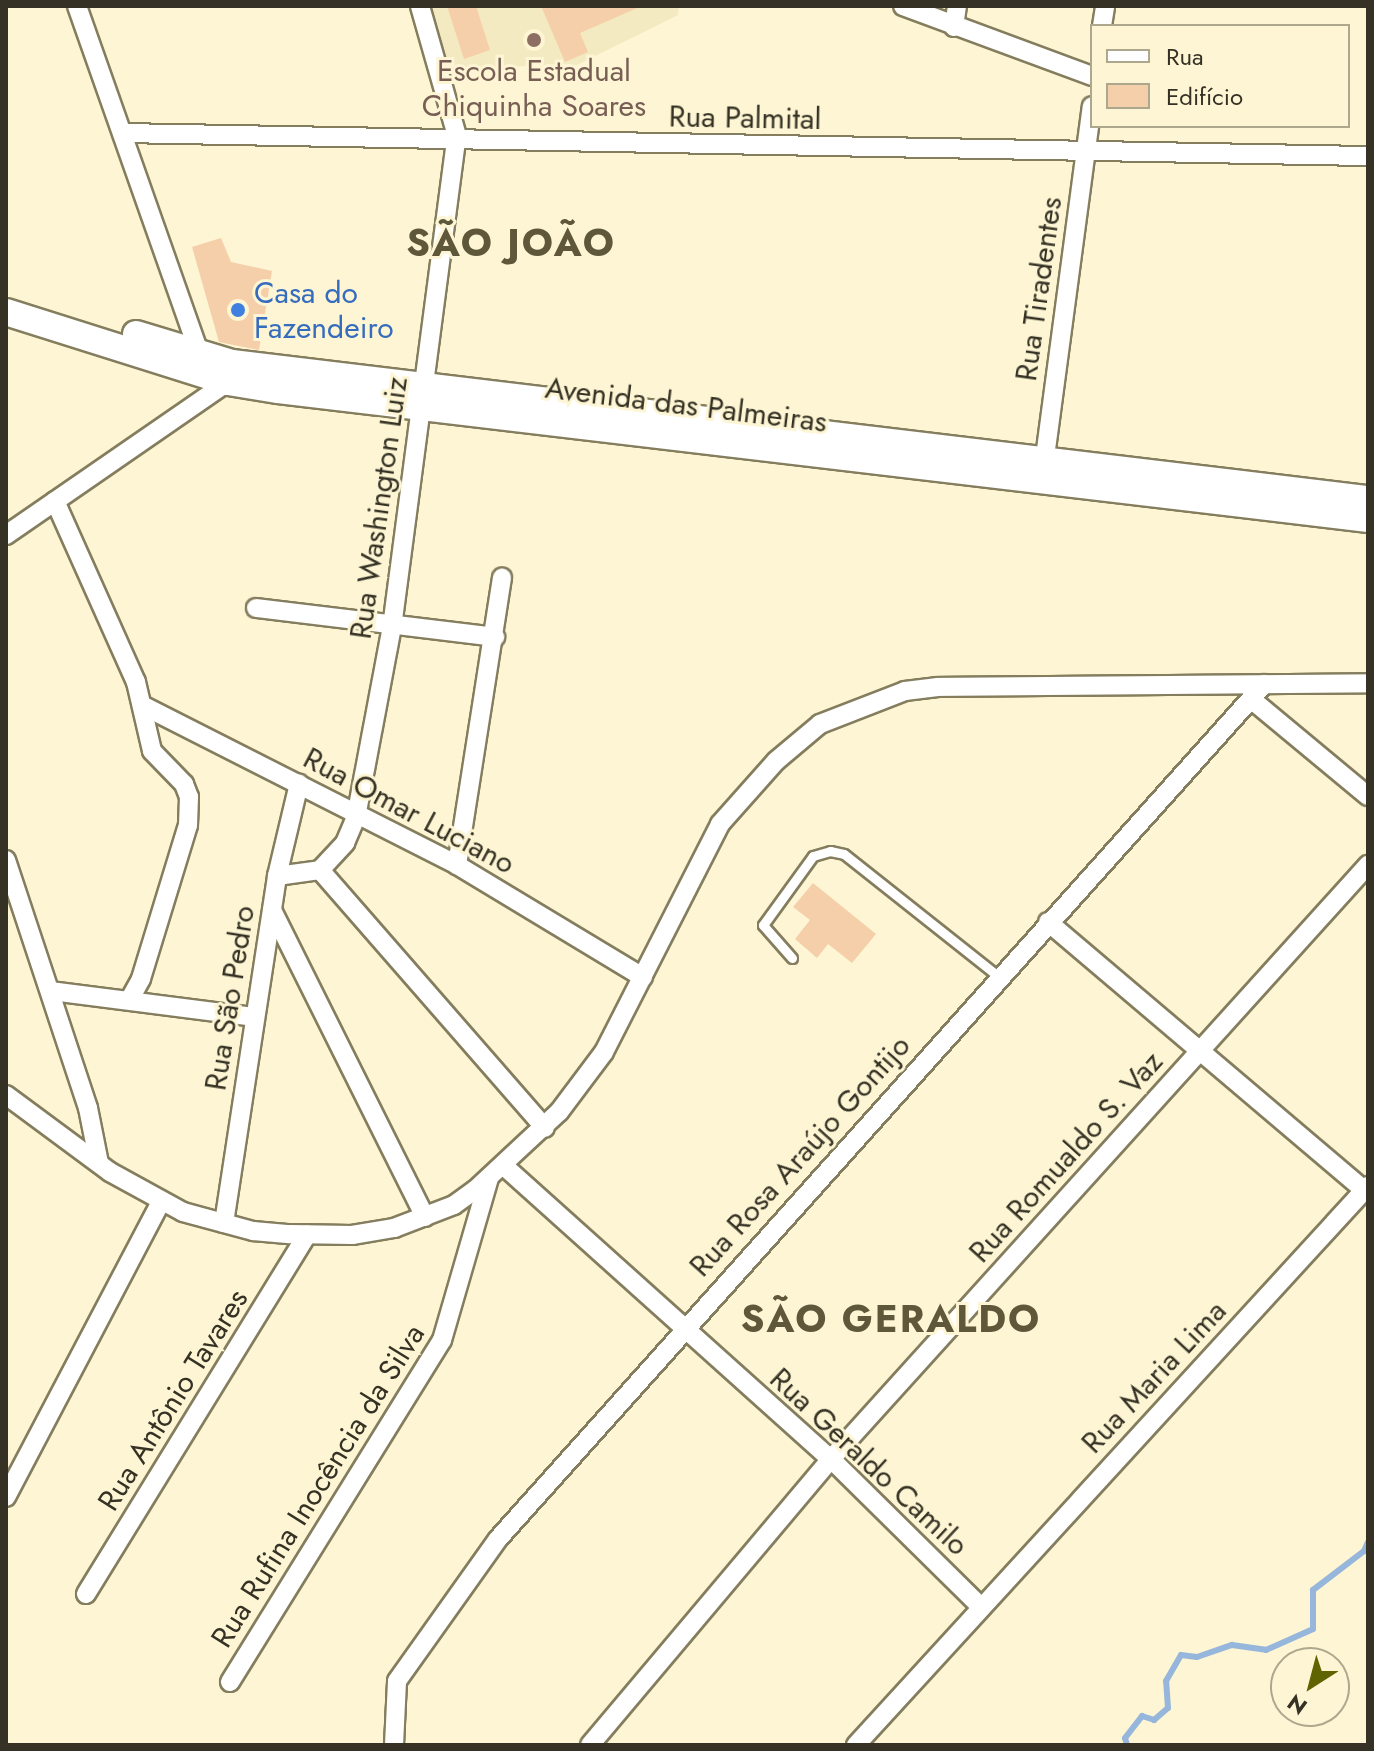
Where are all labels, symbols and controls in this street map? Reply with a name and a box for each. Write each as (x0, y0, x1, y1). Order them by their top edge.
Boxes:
legend (1090, 24, 1350, 128)
marker: Escola Estadual Chiquinha Soares (525, 31, 543, 49)
text: Rua (1166, 39, 1204, 74)
place label: Escola Estadual Chiquinha Soares (422, 53, 646, 124)
text: Edifício (1166, 79, 1243, 114)
street label: Rua Palmital (668, 99, 822, 137)
street label: Rua Tiradentes (1008, 195, 1070, 383)
district label: SÃO JOÃO (406, 220, 616, 266)
place label: Casa do Fazendeiro (254, 275, 394, 346)
marker: Casa do Fazendeiro (229, 301, 247, 319)
street label: Avenida das Palmeiras (543, 370, 829, 440)
street label: Rua Washington Luiz (343, 375, 415, 641)
street label: Rua Omar Luciano (297, 740, 521, 882)
street label: Rua São Pedro (198, 903, 262, 1093)
street label: Rua Rosa Araújo Gontijo (682, 1028, 918, 1284)
street label: Rua Romualdo S. Vaz (962, 1044, 1170, 1270)
street label: Rua Antônio Tavares (90, 1283, 256, 1517)
street label: Rua Maria Lima (1074, 1293, 1234, 1461)
district label: SÃO GERALDO (741, 1296, 1041, 1342)
street label: Rua Rufina Inocência da Silva (204, 1318, 432, 1654)
street label: Rua Geraldo Camilo (762, 1361, 976, 1563)
north arrow (1270, 1647, 1350, 1727)
text: N (1281, 1687, 1314, 1723)

